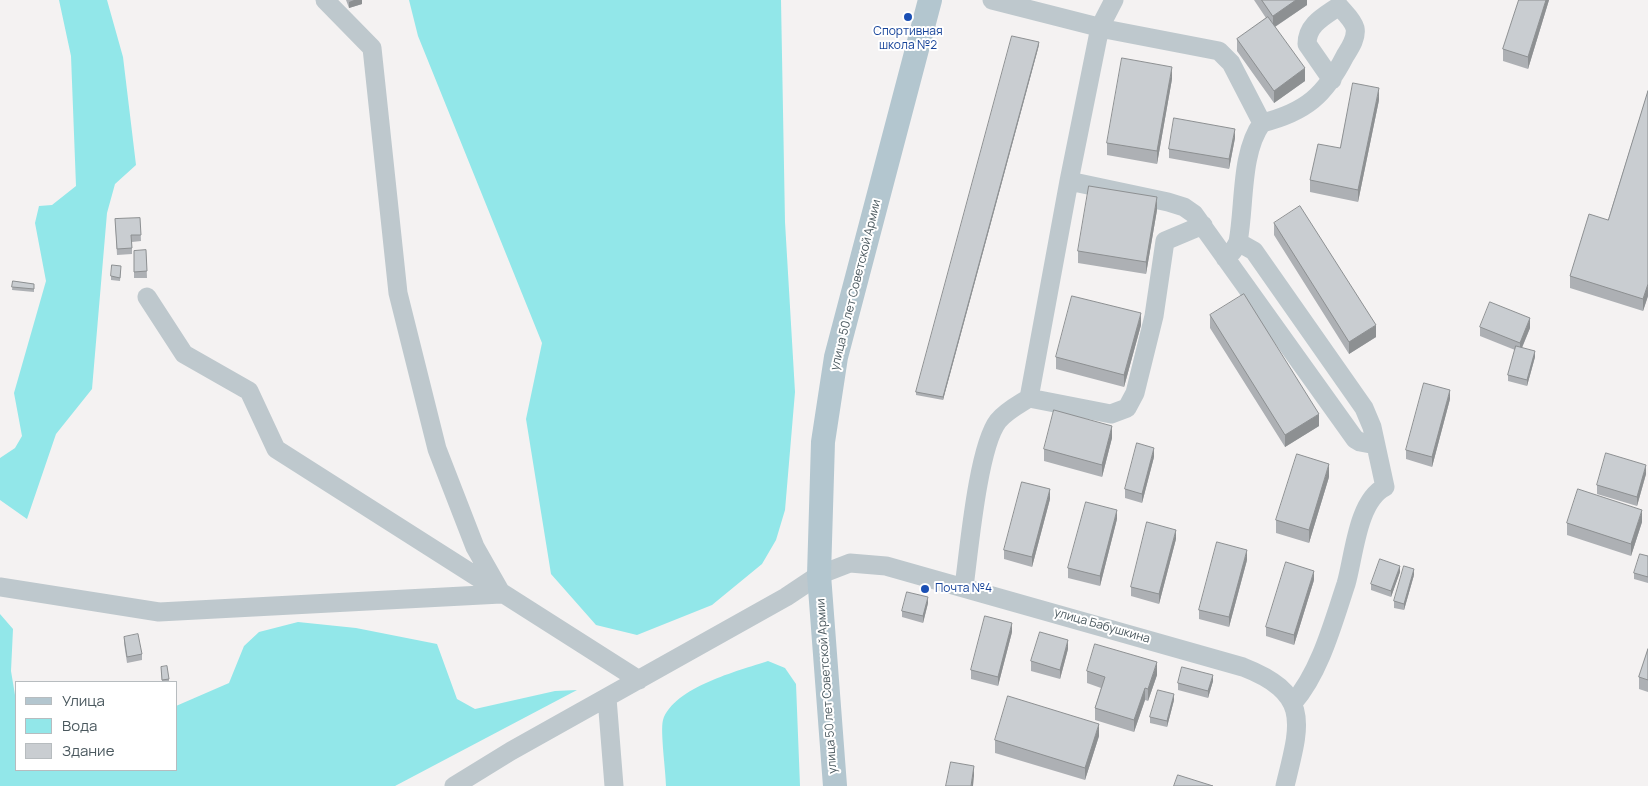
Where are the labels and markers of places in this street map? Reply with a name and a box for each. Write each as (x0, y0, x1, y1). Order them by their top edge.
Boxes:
marker: Спортивная школа №2 (902, 11, 914, 23)
place label: Спортивная школа №2 (873, 25, 943, 53)
place label: Почта №4 (935, 582, 992, 596)
marker: Почта №4 (919, 583, 931, 595)

